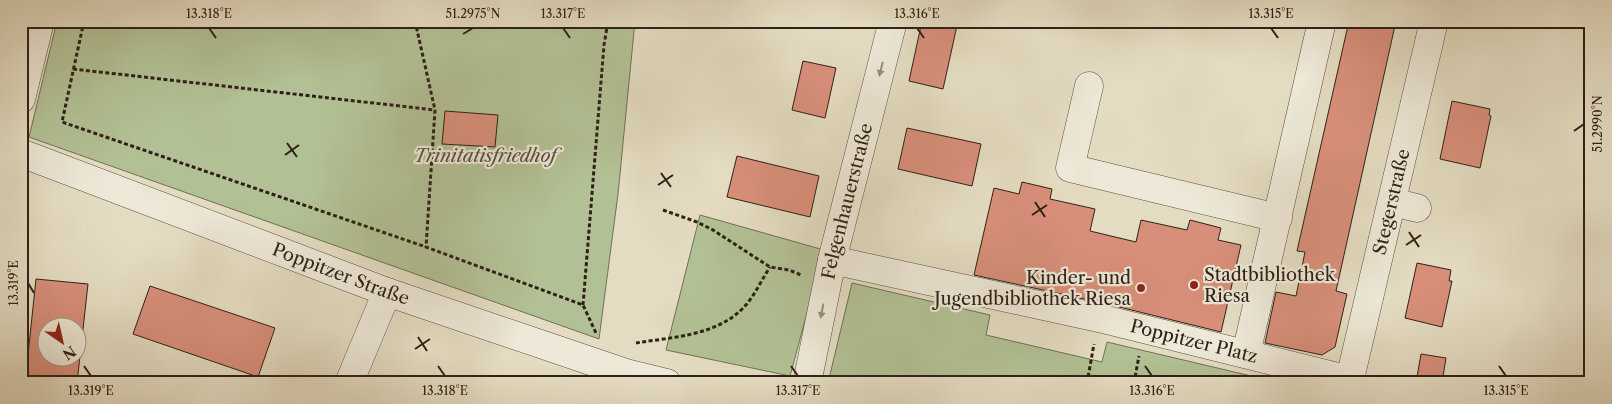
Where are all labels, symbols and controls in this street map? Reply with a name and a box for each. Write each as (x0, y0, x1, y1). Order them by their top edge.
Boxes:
text: 13.318°E (186, 6, 232, 21)
text: 51.2975°N (446, 6, 501, 21)
text: 13.317°E (541, 6, 585, 21)
text: 13.316°E (894, 6, 940, 21)
text: 13.315°E (1248, 6, 1294, 21)
one-way arrow (877, 61, 885, 76)
text: 51.2990°N (1590, 95, 1605, 153)
street label: Felgenhauerstraße (817, 121, 877, 282)
park label: Trinitatisfriedhof (414, 145, 562, 167)
street label: Stegerstraße (1368, 147, 1415, 257)
street label: Poppitzer Straße (269, 238, 412, 310)
text: 13.319°E (6, 260, 21, 306)
place label: Stadtbibliothek Riesa (1204, 264, 1337, 307)
place label: Kinder- und Jugendbibliothek Riesa (931, 267, 1131, 310)
marker: Stadtbibliothek Riesa (1188, 279, 1200, 291)
marker: Kinder- und Jugendbibliothek Riesa (1135, 282, 1147, 294)
one-way arrow (817, 304, 825, 320)
street label: Poppitzer Platz (1128, 315, 1260, 368)
north arrow (38, 316, 88, 366)
text: N (59, 342, 79, 364)
text: 13.319°E (68, 383, 114, 398)
text: 13.318°E (422, 383, 468, 398)
text: 13.317°E (776, 383, 820, 398)
text: 13.316°E (1129, 383, 1175, 398)
text: 13.315°E (1483, 383, 1529, 398)

